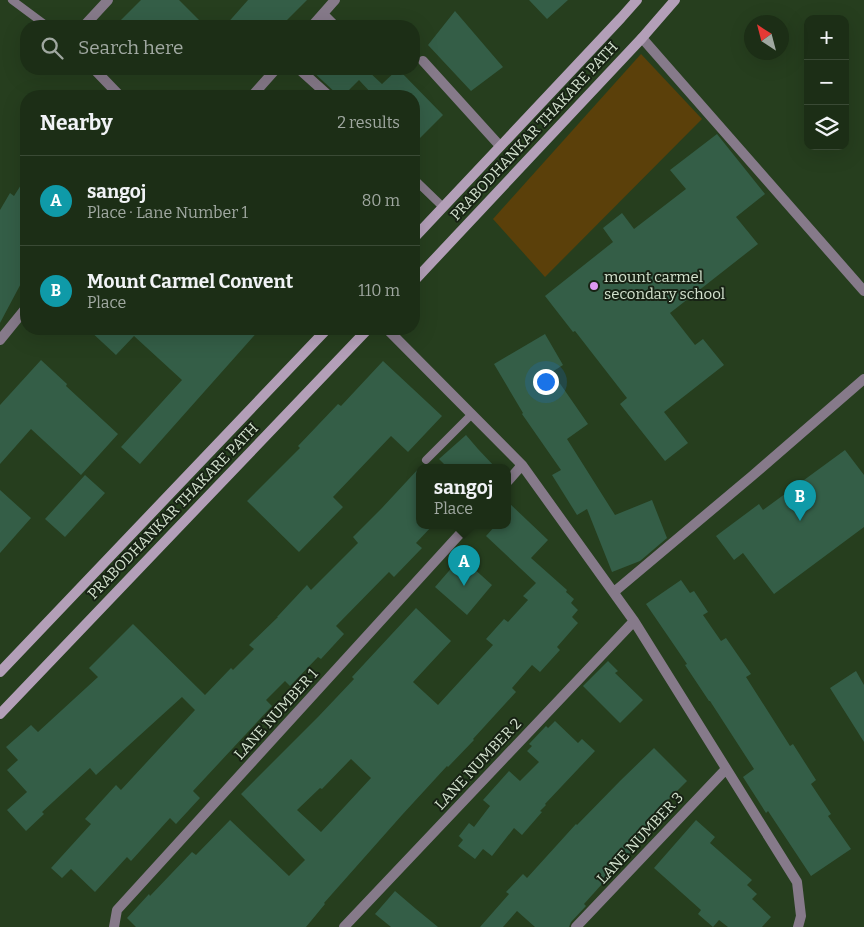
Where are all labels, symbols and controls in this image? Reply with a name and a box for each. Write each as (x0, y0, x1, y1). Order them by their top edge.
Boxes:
north arrow (744, 15, 789, 60)
map controls (804, 15, 849, 150)
button: + (804, 15, 849, 60)
search box (20, 20, 420, 75)
icon: search (38, 34, 66, 62)
text: Search here (78, 36, 183, 59)
street label: PRABODHANKAR THAKARE PATH (446, 38, 622, 224)
button: − (804, 60, 849, 105)
button: layers (804, 105, 849, 150)
text: Nearby (40, 110, 113, 136)
text: 2 results (337, 113, 400, 132)
text: sangoj (87, 180, 146, 203)
text: A (50, 191, 62, 210)
text: 80 m (362, 191, 400, 210)
text: Place · Lane Number 1 (87, 203, 248, 222)
place label: mount carmel secondary school (604, 268, 725, 303)
text: Mount Carmel Convent (87, 270, 293, 293)
marker: mount carmel secondary school (588, 280, 600, 292)
text: B (51, 281, 61, 300)
text: 110 m (358, 281, 400, 300)
text: Place (87, 293, 126, 312)
your location (533, 369, 559, 395)
street label: PRABODHANKAR THAKARE PATH (84, 419, 262, 603)
popup (416, 464, 511, 529)
text: sangoj (434, 476, 493, 499)
pin: B (784, 480, 816, 521)
text: Place (434, 499, 473, 518)
pin: A (448, 545, 480, 586)
street label: LANE NUMBER 1 (230, 665, 322, 763)
street label: LANE NUMBER 2 (431, 715, 525, 813)
street label: LANE NUMBER 3 (593, 788, 687, 888)

